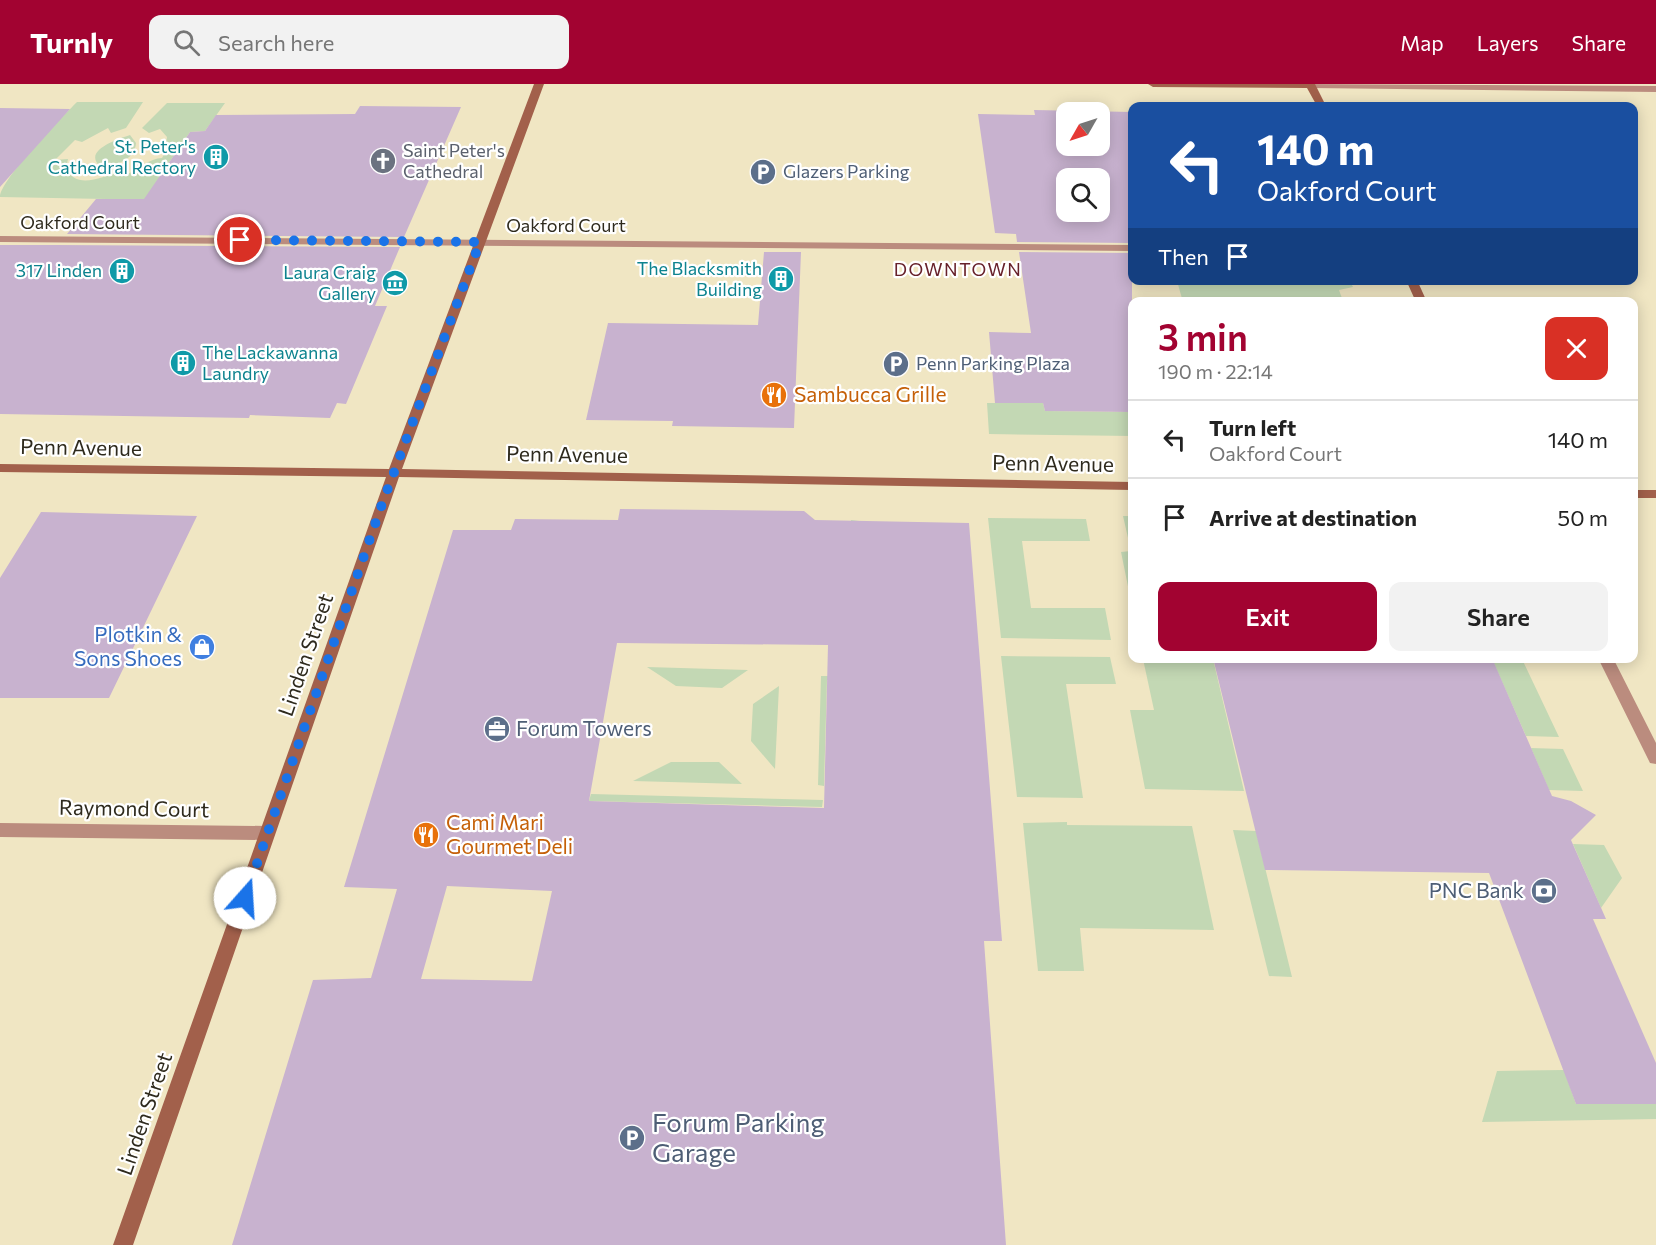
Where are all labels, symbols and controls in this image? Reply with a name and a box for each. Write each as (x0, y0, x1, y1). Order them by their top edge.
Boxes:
search box (149, 15, 569, 69)
text: Turnly (30, 25, 113, 59)
icon: search (170, 26, 203, 59)
text: Search here (218, 29, 334, 56)
text: Map (1400, 30, 1444, 55)
text: Layers (1477, 30, 1539, 55)
text: Share (1572, 30, 1626, 55)
north arrow (1056, 102, 1110, 156)
map controls (1056, 102, 1110, 222)
text: 140 m (1257, 122, 1374, 174)
icon: left (1158, 126, 1236, 204)
place label: St. Peter's Cathedral Rectory (48, 135, 196, 178)
place label: Saint Peter's Cathedral (403, 139, 505, 182)
building icon: St. Peter's Cathedral Rectory (201, 142, 231, 172)
church icon: Saint Peter's Cathedral (368, 146, 398, 176)
parking icon: Glazers Parking (748, 157, 778, 187)
place label: Glazers Parking (783, 160, 910, 182)
button: search (1056, 168, 1110, 222)
text: Oakford Court (1257, 174, 1437, 207)
street label: Oakford Court (20, 211, 140, 233)
pin (214, 214, 265, 265)
street label: Oakford Court (506, 214, 626, 236)
icon: arrive (223, 223, 256, 256)
icon: arrive (1221, 240, 1254, 273)
text: Then (1158, 243, 1209, 270)
building icon: 317 Linden (107, 256, 137, 286)
place label: The Blacksmith Building (637, 257, 762, 300)
district label: DOWNTOWN (894, 258, 1022, 280)
place label: 317 Linden (16, 259, 102, 281)
place label: Laura Craig Gallery (283, 261, 376, 304)
building icon: The Blacksmith Building (766, 264, 796, 294)
museum icon: Laura Craig Gallery (380, 268, 410, 298)
text: 3 min (1158, 314, 1248, 358)
button: close (1545, 317, 1608, 380)
place label: The Lackawanna Laundry (202, 341, 338, 384)
building icon: The Lackawanna Laundry (168, 348, 198, 378)
parking icon: Penn Parking Plaza (881, 349, 911, 379)
place label: Penn Parking Plaza (916, 352, 1070, 374)
text: 190 m · 22:14 (1158, 359, 1273, 383)
restaurant icon: Sambucca Grille (759, 380, 789, 410)
place label: Sambucca Grille (794, 381, 946, 406)
text: Turn left (1209, 414, 1296, 441)
icon: left (1158, 423, 1191, 456)
text: 140 m (1548, 426, 1608, 453)
street label: Penn Avenue (20, 433, 142, 460)
street label: Penn Avenue (506, 440, 628, 467)
text: Oakford Court (1209, 441, 1342, 465)
street label: Penn Avenue (992, 449, 1114, 476)
icon: arrive (1158, 501, 1191, 534)
text: Arrive at destination (1209, 504, 1417, 531)
text: 50 m (1558, 504, 1608, 531)
button: Exit (1158, 582, 1377, 651)
button: Share (1389, 582, 1608, 651)
street label: Linden Street (272, 590, 337, 719)
place label: Plotkin & Sons Shoes (74, 621, 183, 670)
shop icon: Plotkin & Sons Shoes (187, 632, 217, 662)
office icon: Forum Towers (482, 714, 512, 744)
place label: Forum Towers (516, 715, 652, 740)
street label: Raymond Court (59, 794, 209, 821)
place label: Cami Mari Gourmet Deli (446, 809, 573, 858)
restaurant icon: Cami Mari Gourmet Deli (411, 820, 441, 850)
position arrow (213, 866, 277, 930)
bank icon: PNC Bank (1529, 876, 1559, 906)
place label: PNC Bank (1429, 877, 1524, 902)
street label: Linden Street (111, 1049, 176, 1178)
place label: Forum Parking Garage (652, 1106, 825, 1167)
parking icon: Forum Parking Garage (617, 1123, 647, 1153)

